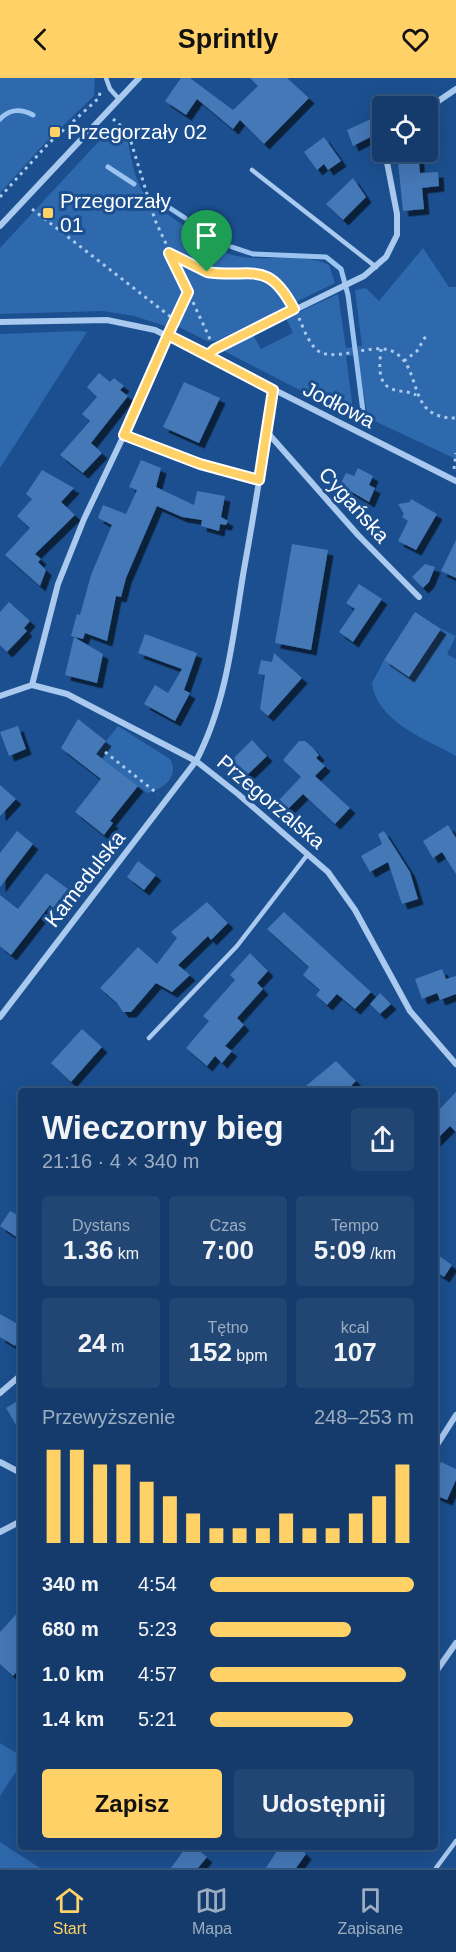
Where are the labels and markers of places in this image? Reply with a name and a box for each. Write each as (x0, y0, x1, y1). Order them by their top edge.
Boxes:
place label: Przegorzały 02 (67, 120, 207, 143)
marker: Przegorzały 02 (48, 125, 62, 139)
place label: Przegorzały 01 (60, 189, 171, 236)
marker: Przegorzały 01 (41, 206, 55, 220)
pin (181, 210, 232, 272)

